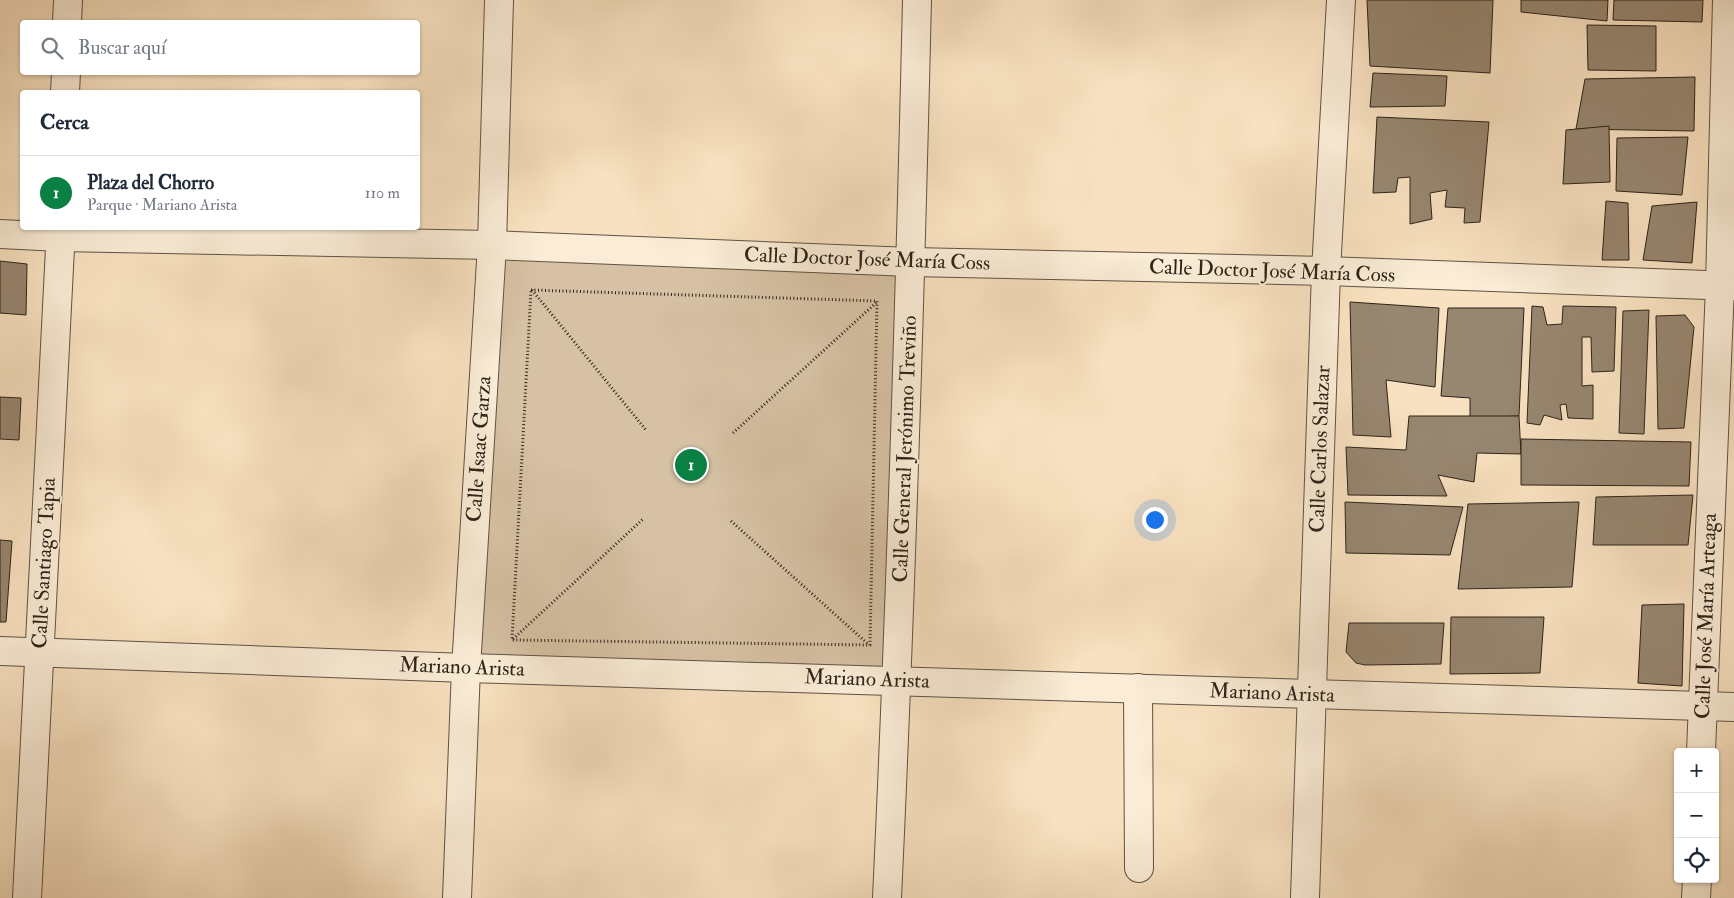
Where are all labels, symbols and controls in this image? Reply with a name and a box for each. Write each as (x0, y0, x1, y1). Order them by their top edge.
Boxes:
search box (20, 20, 420, 75)
icon: search (38, 34, 66, 62)
text: Buscar aquí (78, 36, 166, 60)
text: Cerca (40, 109, 89, 136)
text: Plaza del Chorro (87, 171, 214, 195)
text: 1 (53, 183, 59, 203)
text: 110 m (365, 183, 400, 203)
text: Parque · Mariano Arista (87, 195, 237, 215)
street label: Calle Doctor José María Coss (743, 241, 991, 277)
street label: Calle Doctor José María Coss (1148, 253, 1396, 289)
street label: Calle General Jerónimo Treviño (887, 315, 923, 583)
street label: Calle Carlos Salazar (1304, 365, 1336, 533)
street label: Calle Isaac Garza (460, 375, 498, 523)
pin: 1 (675, 446, 707, 484)
street label: Calle Santiago Tapia (26, 476, 62, 649)
your location (1142, 507, 1168, 533)
street label: Calle José María Arteaga (1689, 512, 1723, 719)
street label: Mariano Arista (399, 651, 526, 683)
street label: Mariano Arista (804, 663, 931, 695)
street label: Mariano Arista (1209, 677, 1336, 709)
map controls (1674, 748, 1719, 883)
button: + (1674, 748, 1719, 793)
button: − (1674, 793, 1719, 838)
button: locate (1674, 838, 1719, 883)

